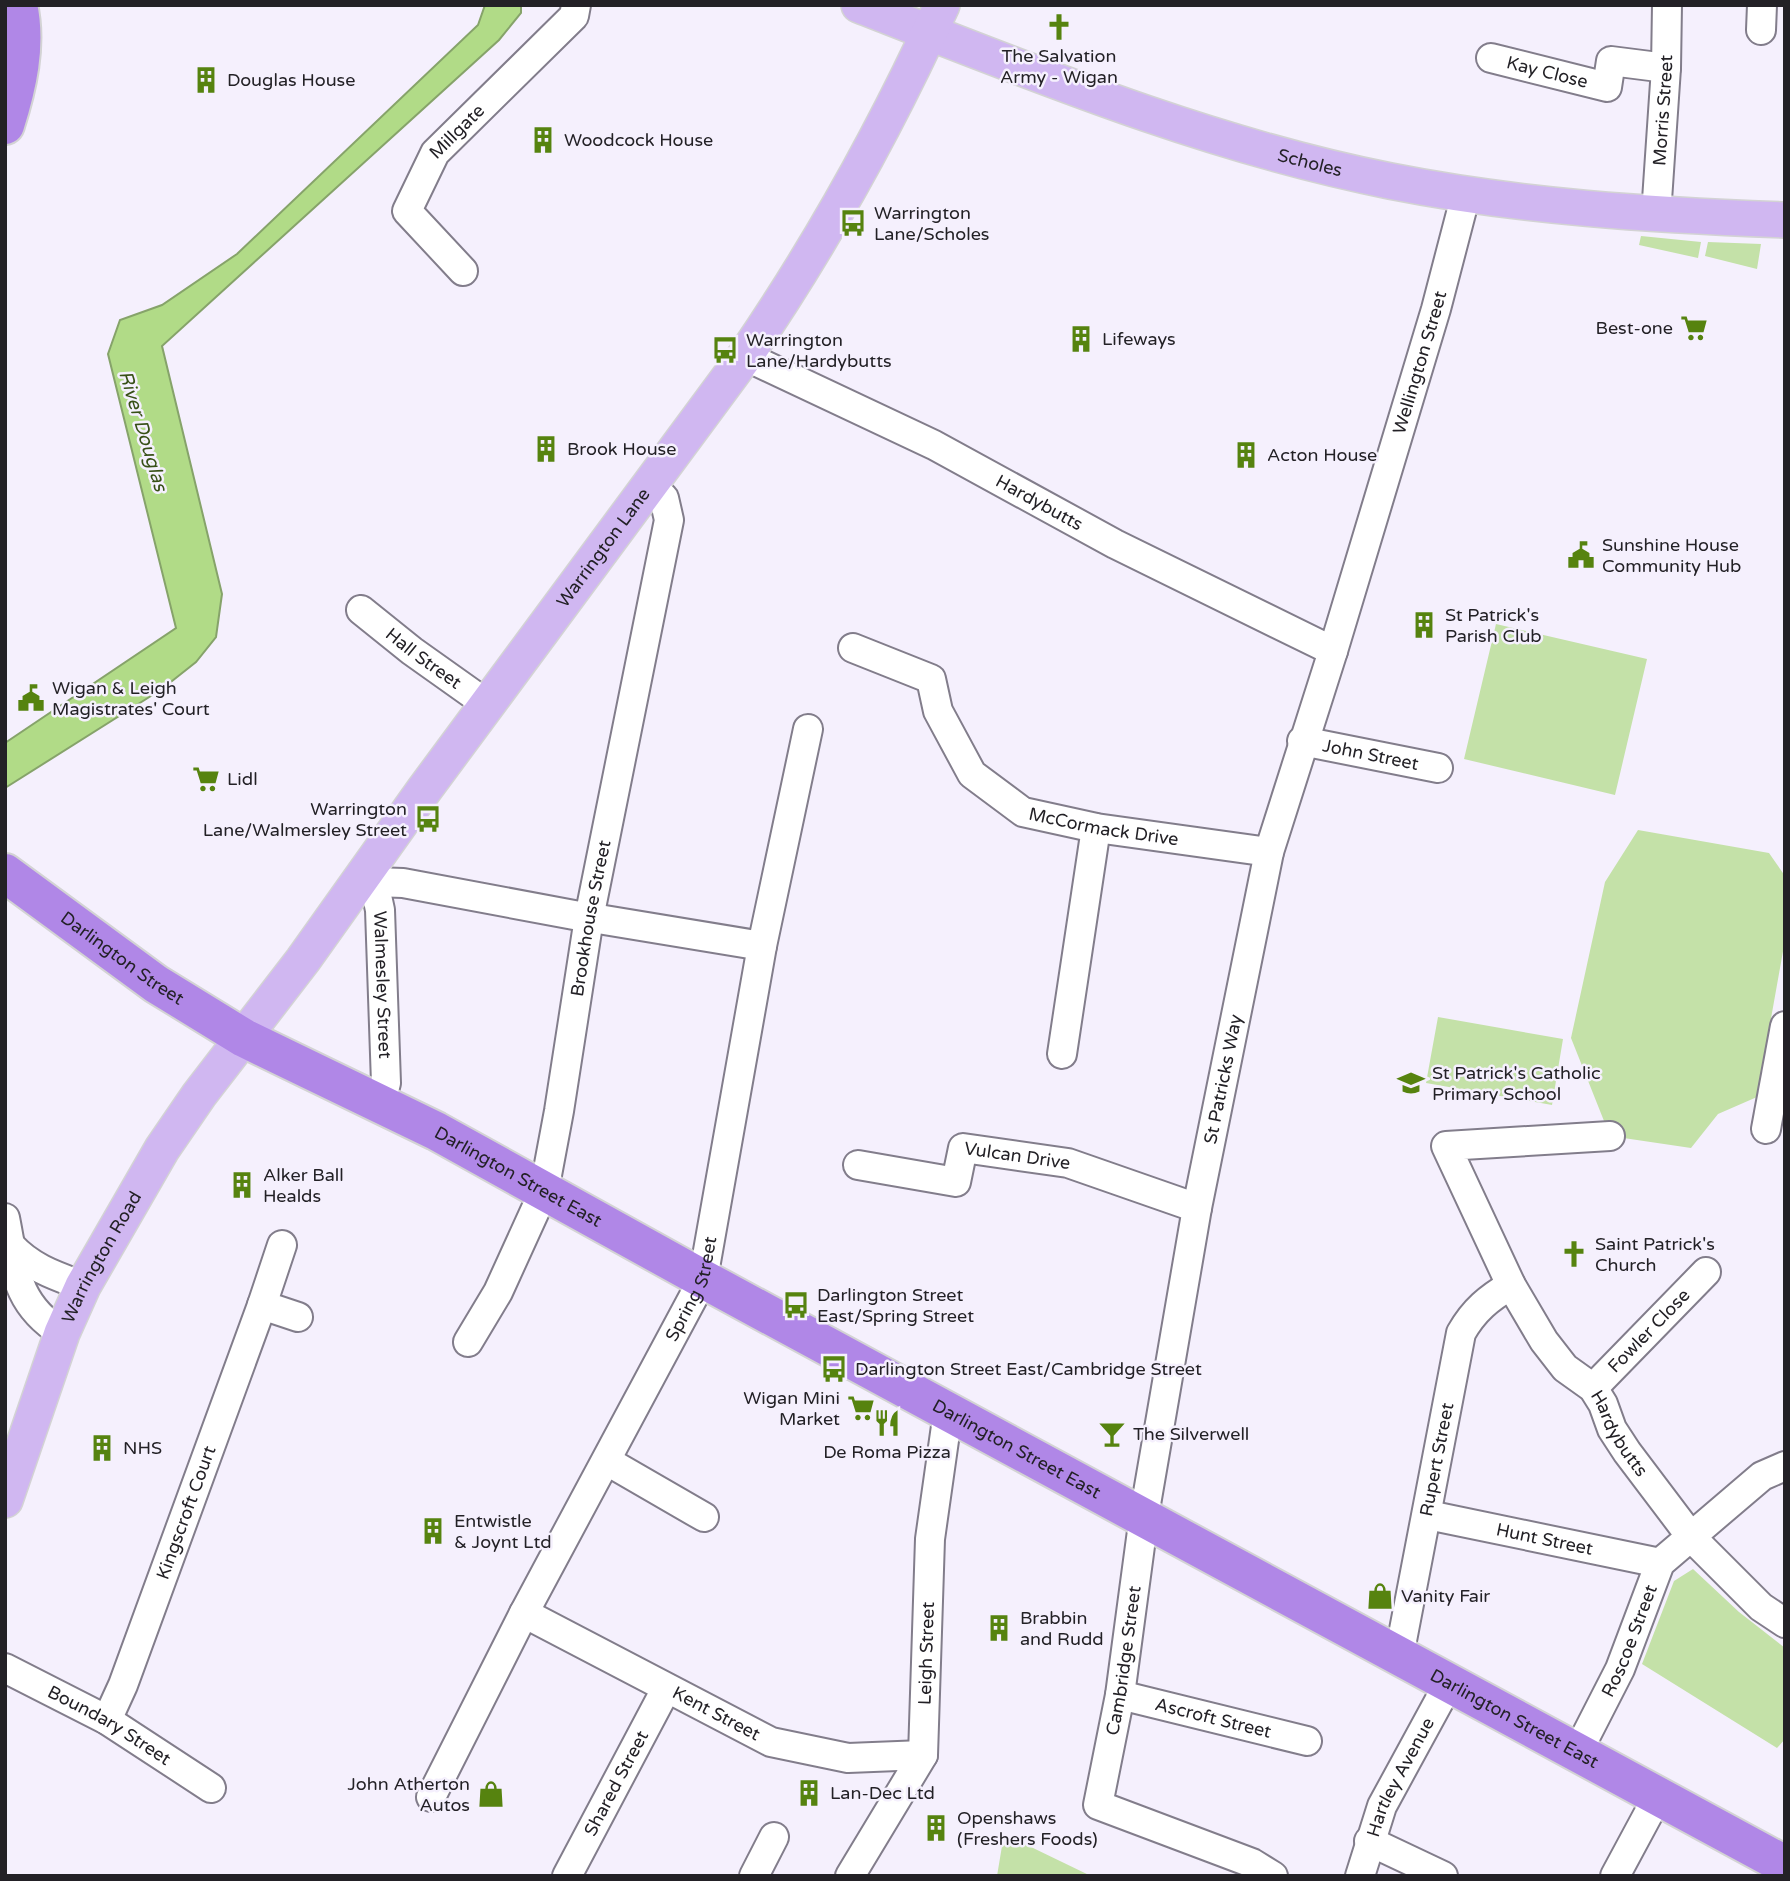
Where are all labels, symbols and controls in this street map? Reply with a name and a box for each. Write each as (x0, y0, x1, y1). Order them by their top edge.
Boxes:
church icon: The Salvation Army - Wigan (1044, 12, 1074, 42)
place label: The Salvation Army - Wigan (1000, 45, 1118, 88)
street label: Kay Close (1504, 51, 1590, 93)
street label: Morris Street (1648, 54, 1677, 166)
building icon: Douglas House (191, 65, 221, 95)
place label: Douglas House (227, 69, 355, 91)
street label: Millgate (424, 100, 489, 164)
building icon: Woodcock House (528, 125, 558, 155)
place label: Woodcock House (564, 129, 713, 151)
street label: Scholes (1275, 144, 1344, 181)
place label: Warrington Lane/Scholes (874, 202, 990, 245)
bus stop icon: Warrington Lane/Scholes (838, 208, 868, 238)
street label: Wellington Street (1388, 288, 1451, 437)
supermarket icon: Best-one (1679, 313, 1709, 343)
place label: Best-one (1596, 317, 1673, 339)
building icon: Lifeways (1066, 324, 1096, 354)
place label: Lifeways (1102, 328, 1176, 350)
place label: Warrington Lane/Hardybutts (746, 329, 892, 372)
bus stop icon: Warrington Lane/Hardybutts (710, 335, 740, 365)
water label: River Douglas (114, 368, 172, 496)
building icon: Brook House (531, 434, 561, 464)
place label: Brook House (567, 438, 676, 460)
building icon: Acton House (1231, 440, 1261, 470)
place label: Acton House (1267, 444, 1377, 466)
street label: Hardybutts (992, 470, 1087, 535)
street label: Warrington Lane (552, 484, 655, 612)
place label: Sunshine House Community Hub (1602, 534, 1741, 577)
public building icon: Sunshine House Community Hub (1566, 540, 1596, 570)
place label: St Patrick's Parish Club (1445, 604, 1542, 647)
building icon: St Patrick's Parish Club (1409, 610, 1439, 640)
street label: Hall Street (381, 623, 466, 694)
place label: Wigan & Leigh Magistrates' Court (52, 677, 210, 720)
public building icon: Wigan & Leigh Magistrates' Court (16, 683, 46, 713)
street label: John Street (1321, 734, 1421, 775)
supermarket icon: Lidl (191, 764, 221, 794)
place label: Lidl (227, 768, 258, 790)
place label: Warrington Lane/Walmersley Street (203, 798, 407, 841)
street label: McCormack Drive (1027, 803, 1180, 850)
bus stop icon: Warrington Lane/Walmersley Street (413, 804, 443, 834)
street label: Brookhouse Street (566, 838, 615, 998)
street label: Darlington Street (56, 907, 188, 1010)
street label: Walmesley Street (369, 910, 396, 1059)
street label: St Patricks Way (1199, 1012, 1247, 1146)
place label: St Patrick's Catholic Primary School (1432, 1062, 1601, 1105)
school or university icon: St Patrick's Catholic Primary School (1396, 1068, 1426, 1098)
street label: Darlington Street East (431, 1121, 606, 1232)
street label: Vulcan Drive (963, 1137, 1072, 1174)
place label: Alker Ball Healds (263, 1164, 344, 1207)
building icon: Alker Ball Healds (227, 1170, 257, 1200)
street label: Warrington Road (57, 1187, 146, 1326)
place label: Saint Patrick's Church (1595, 1233, 1715, 1276)
street label: Spring Street (661, 1235, 721, 1345)
church icon: Saint Patrick's Church (1559, 1239, 1589, 1269)
place label: Darlington Street East/Spring Street (817, 1284, 974, 1327)
street label: Fowler Close (1603, 1284, 1695, 1377)
bus stop icon: Darlington Street East/Spring Street (781, 1290, 811, 1320)
bus stop icon: Darlington Street East/Cambridge Street (819, 1354, 849, 1384)
place label: Darlington Street East/Cambridge Street (855, 1358, 1202, 1380)
street label: Hardybutts (1586, 1386, 1653, 1481)
place label: Wigan Mini Market (743, 1387, 840, 1430)
supermarket icon: Wigan Mini Market (846, 1393, 876, 1423)
street label: Darlington Street East (929, 1394, 1105, 1503)
street label: Rupert Street (1415, 1401, 1458, 1518)
restaurant icon: De Roma Pizza (872, 1408, 902, 1438)
bar icon: The Silverwell (1097, 1419, 1127, 1449)
place label: The Silverwell (1133, 1423, 1249, 1445)
building icon: NHS (87, 1433, 117, 1463)
place label: NHS (123, 1437, 162, 1459)
place label: De Roma Pizza (823, 1441, 951, 1463)
street label: Kingscroft Court (152, 1443, 221, 1583)
place label: Entwistle & Joynt Ltd (454, 1510, 552, 1553)
building icon: Entwistle & Joynt Ltd (418, 1516, 448, 1546)
street label: Hunt Street (1494, 1518, 1595, 1560)
shop icon: Vanity Fair (1365, 1581, 1395, 1611)
street label: Roscoe Street (1597, 1581, 1662, 1701)
street label: Cambridge Street (1101, 1584, 1146, 1737)
place label: Vanity Fair (1401, 1585, 1490, 1607)
street label: Leigh Street (914, 1601, 939, 1705)
place label: Brabbin and Rudd (1020, 1607, 1104, 1650)
building icon: Brabbin and Rudd (984, 1613, 1014, 1643)
street label: Darlington Street East (1426, 1664, 1602, 1773)
street label: Boundary Street (44, 1681, 175, 1770)
street label: Kent Street (669, 1681, 764, 1746)
street label: Ascroft Street (1153, 1693, 1274, 1743)
street label: Hartley Avenue (1362, 1714, 1439, 1840)
street label: Shared Street (579, 1727, 653, 1840)
place label: John Atherton Autos (347, 1773, 470, 1816)
building icon: Lan-Dec Ltd (794, 1778, 824, 1808)
shop icon: John Atherton Autos (476, 1779, 506, 1809)
place label: Lan-Dec Ltd (830, 1782, 935, 1804)
place label: Openshaws (Freshers Foods) (957, 1807, 1098, 1850)
building icon: Openshaws (Freshers Foods) (921, 1813, 951, 1843)

